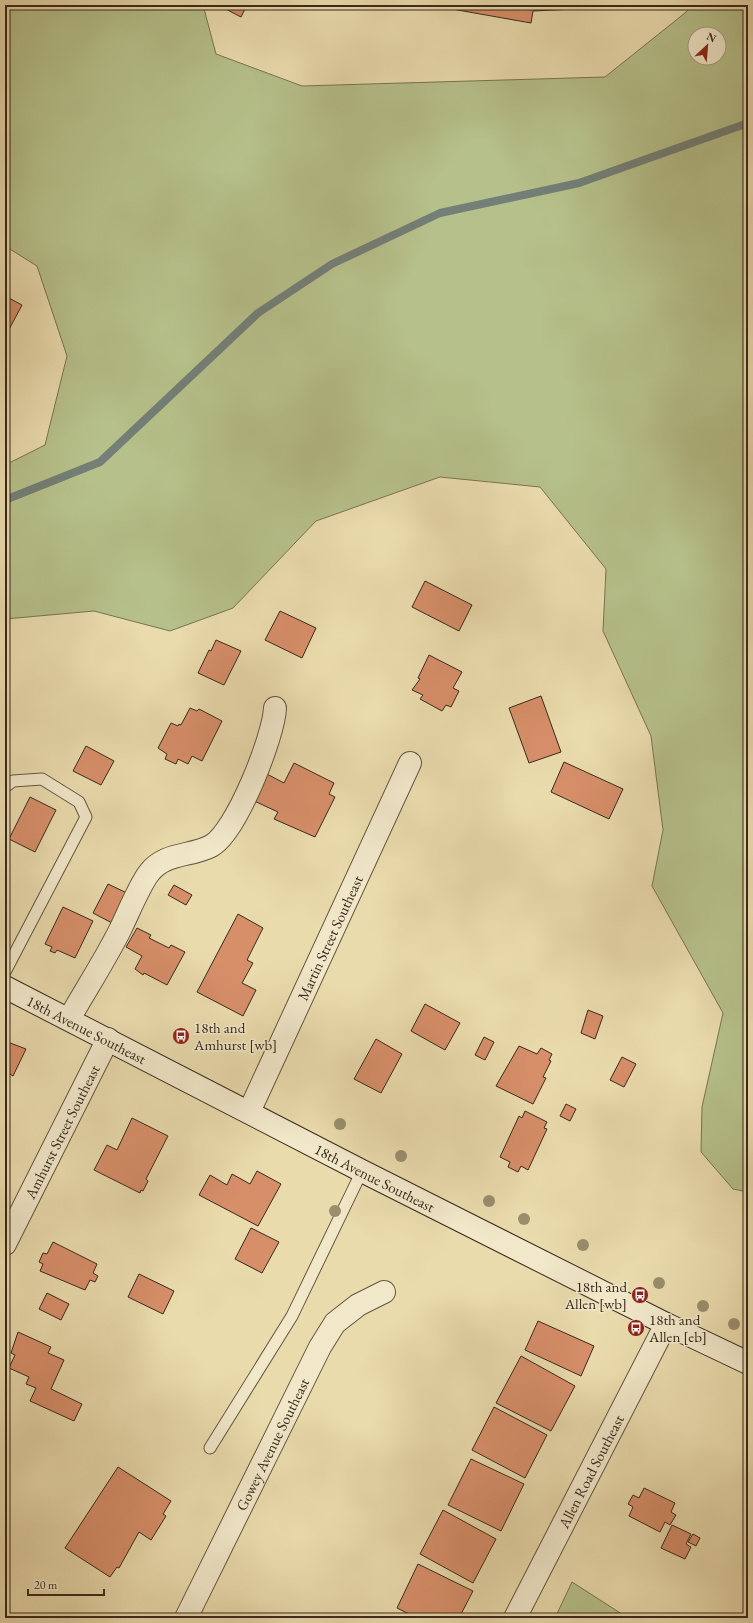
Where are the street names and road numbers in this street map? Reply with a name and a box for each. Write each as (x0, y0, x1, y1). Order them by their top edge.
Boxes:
street label: Martin Street Southeast (292, 872, 367, 1003)
street label: 18th Avenue Southeast (24, 990, 150, 1068)
street label: Amhurst Street Southeast (20, 1061, 103, 1202)
street label: 18th Avenue Southeast (312, 1139, 438, 1216)
street label: Gowey Avenue Southeast (231, 1374, 313, 1514)
street label: Allen Road Southeast (553, 1411, 628, 1532)

